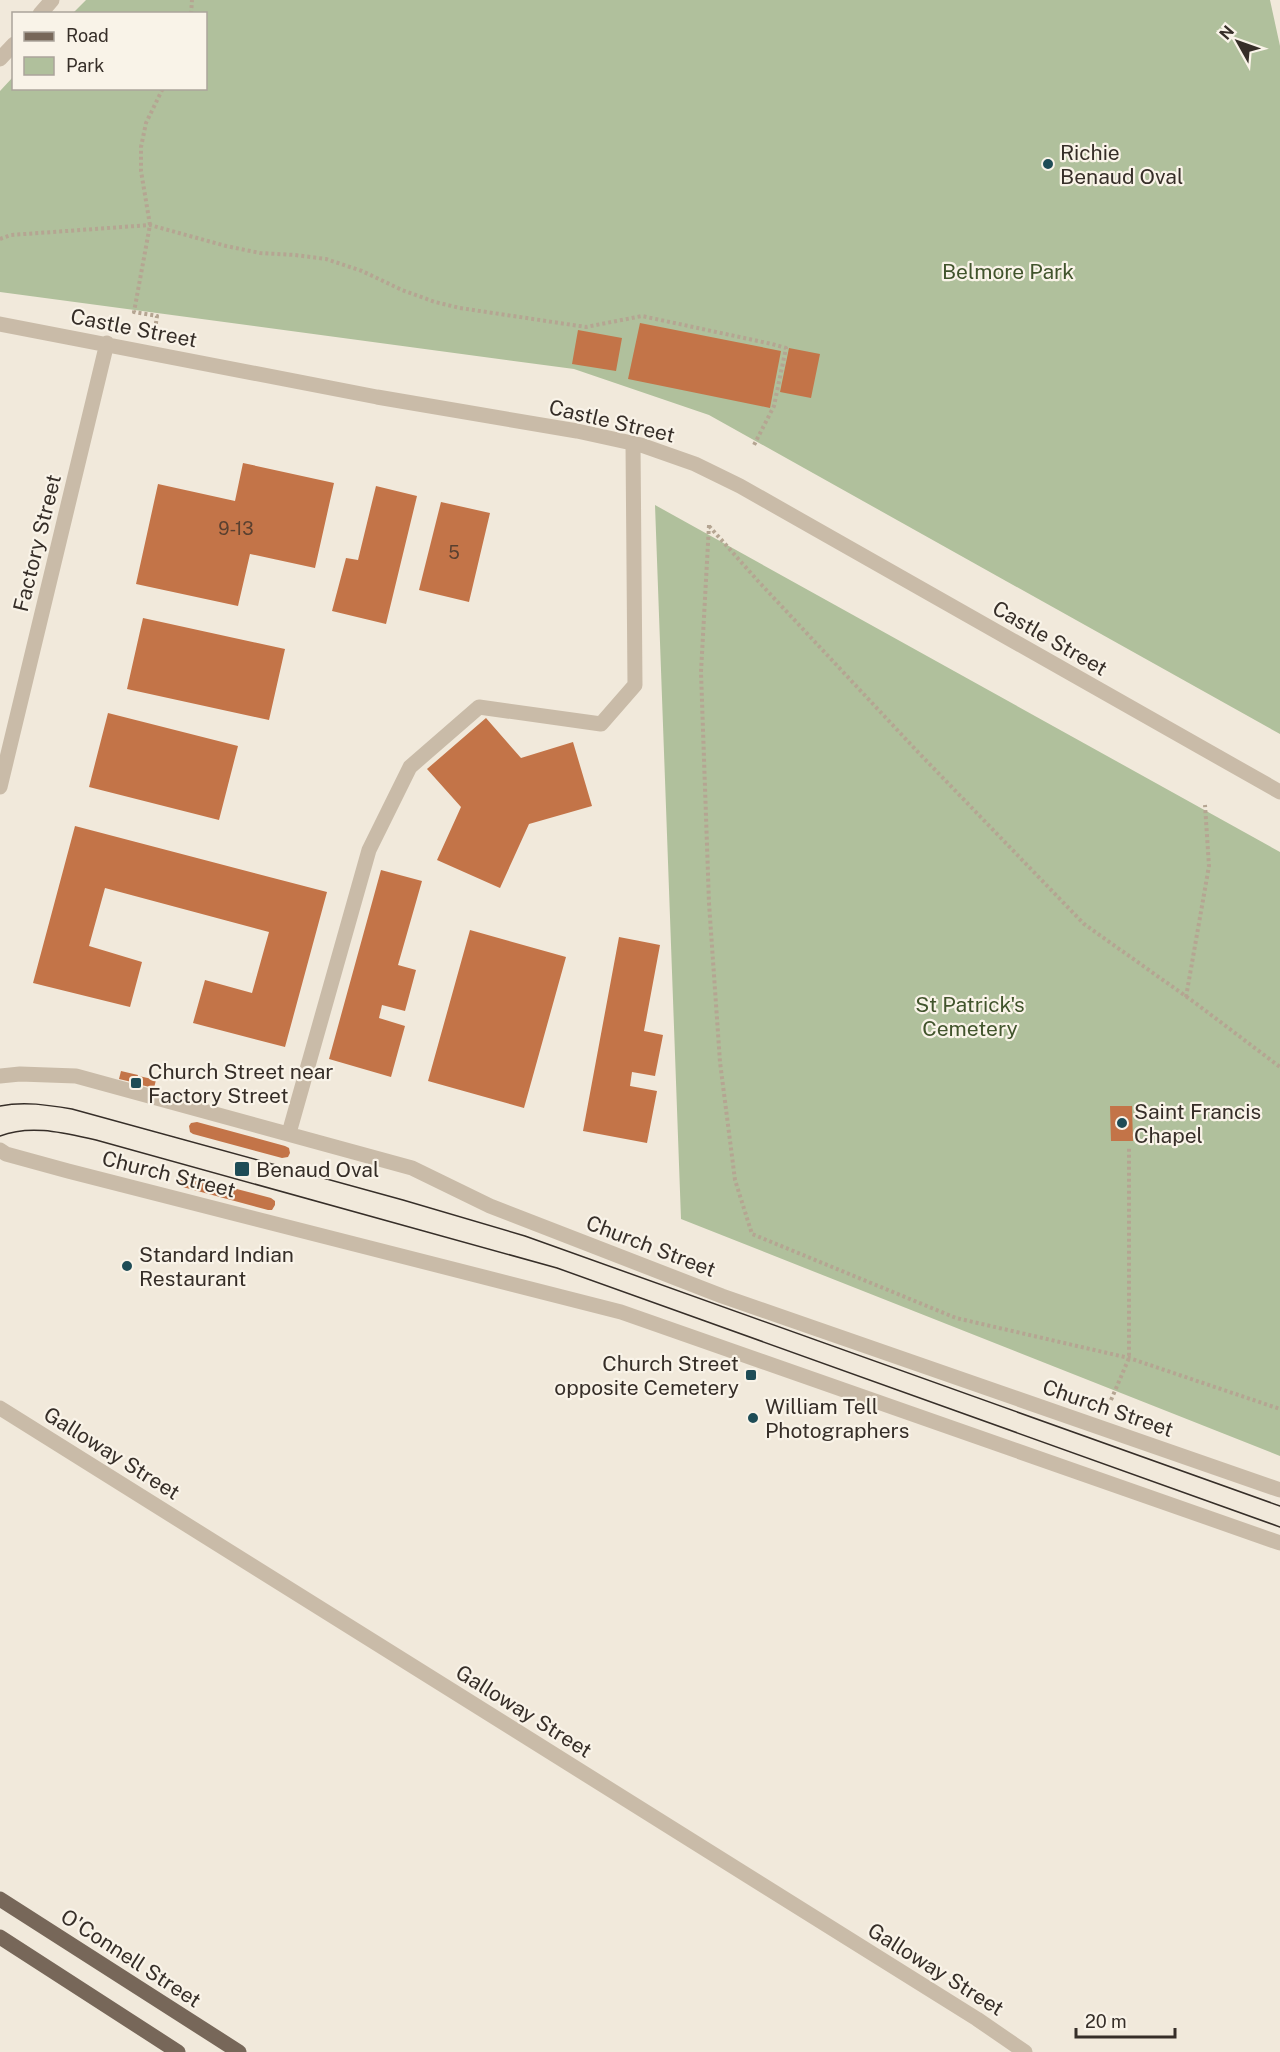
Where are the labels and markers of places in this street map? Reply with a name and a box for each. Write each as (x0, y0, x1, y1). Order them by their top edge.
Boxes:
place label: Richie Benaud Oval (1060, 140, 1183, 189)
marker: Richie Benaud Oval (1041, 157, 1055, 171)
place label: Church Street near Factory Street (148, 1059, 334, 1108)
marker: Church Street near Factory Street (129, 1076, 143, 1090)
place label: Saint Francis Chapel (1134, 1099, 1261, 1148)
marker: Saint Francis Chapel (1115, 1116, 1129, 1130)
place label: Benaud Oval (256, 1157, 379, 1182)
marker: Benaud Oval (233, 1160, 251, 1178)
place label: Standard Indian Restaurant (139, 1242, 294, 1291)
marker: Standard Indian Restaurant (120, 1259, 134, 1273)
place label: Church Street opposite Cemetery (554, 1351, 739, 1400)
marker: Church Street opposite Cemetery (744, 1368, 758, 1382)
place label: William Tell Photographers (765, 1394, 909, 1443)
marker: William Tell Photographers (746, 1411, 760, 1425)

